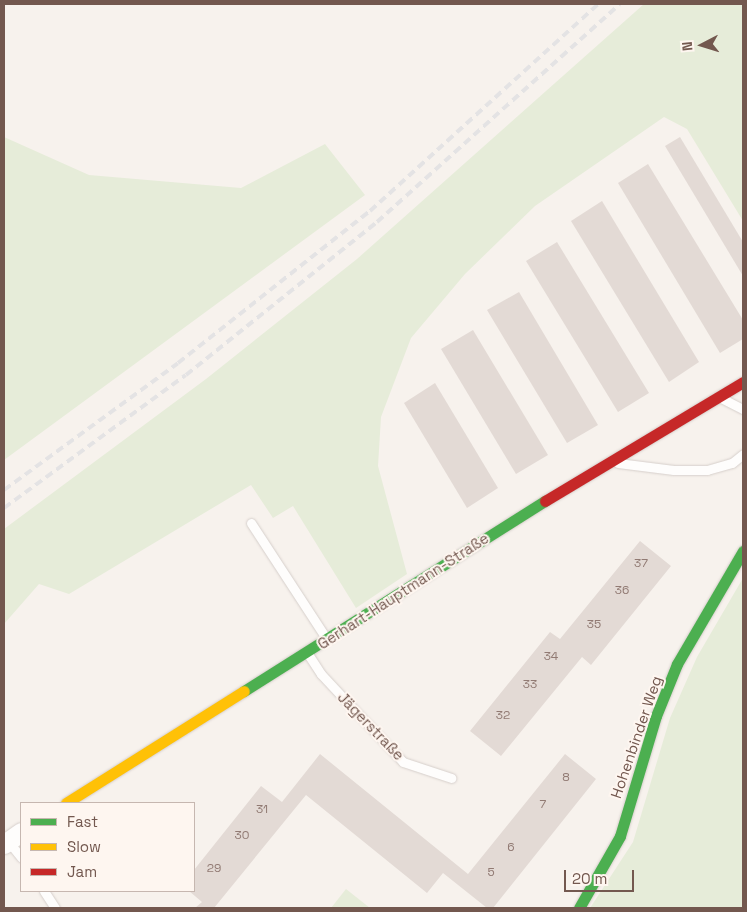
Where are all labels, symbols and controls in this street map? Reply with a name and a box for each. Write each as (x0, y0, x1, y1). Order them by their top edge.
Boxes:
north arrow (677, 20, 727, 70)
text: N (678, 41, 696, 52)
street label: Gerhart-Hauptmann-Straße (314, 529, 492, 653)
house number: 37 (634, 557, 648, 571)
house number: 36 (615, 584, 629, 598)
house number: 35 (587, 618, 601, 632)
house number: 34 (544, 650, 558, 664)
street label: Hohenbinder Weg (607, 673, 665, 801)
house number: 33 (523, 678, 537, 692)
street label: Jägerstraße (334, 688, 408, 764)
house number: 32 (496, 709, 510, 723)
house number: 8 (562, 771, 570, 785)
house number: 7 (540, 798, 546, 812)
legend (20, 802, 195, 892)
house number: 31 (256, 803, 268, 817)
text: Fast (67, 812, 98, 831)
house number: 30 (235, 829, 249, 843)
text: Slow (67, 837, 101, 856)
house number: 6 (507, 841, 515, 855)
scale bar (567, 860, 637, 892)
text: Jam (67, 862, 97, 881)
house number: 29 (207, 862, 221, 876)
house number: 5 (487, 866, 495, 880)
text: 20 m (572, 869, 607, 888)

